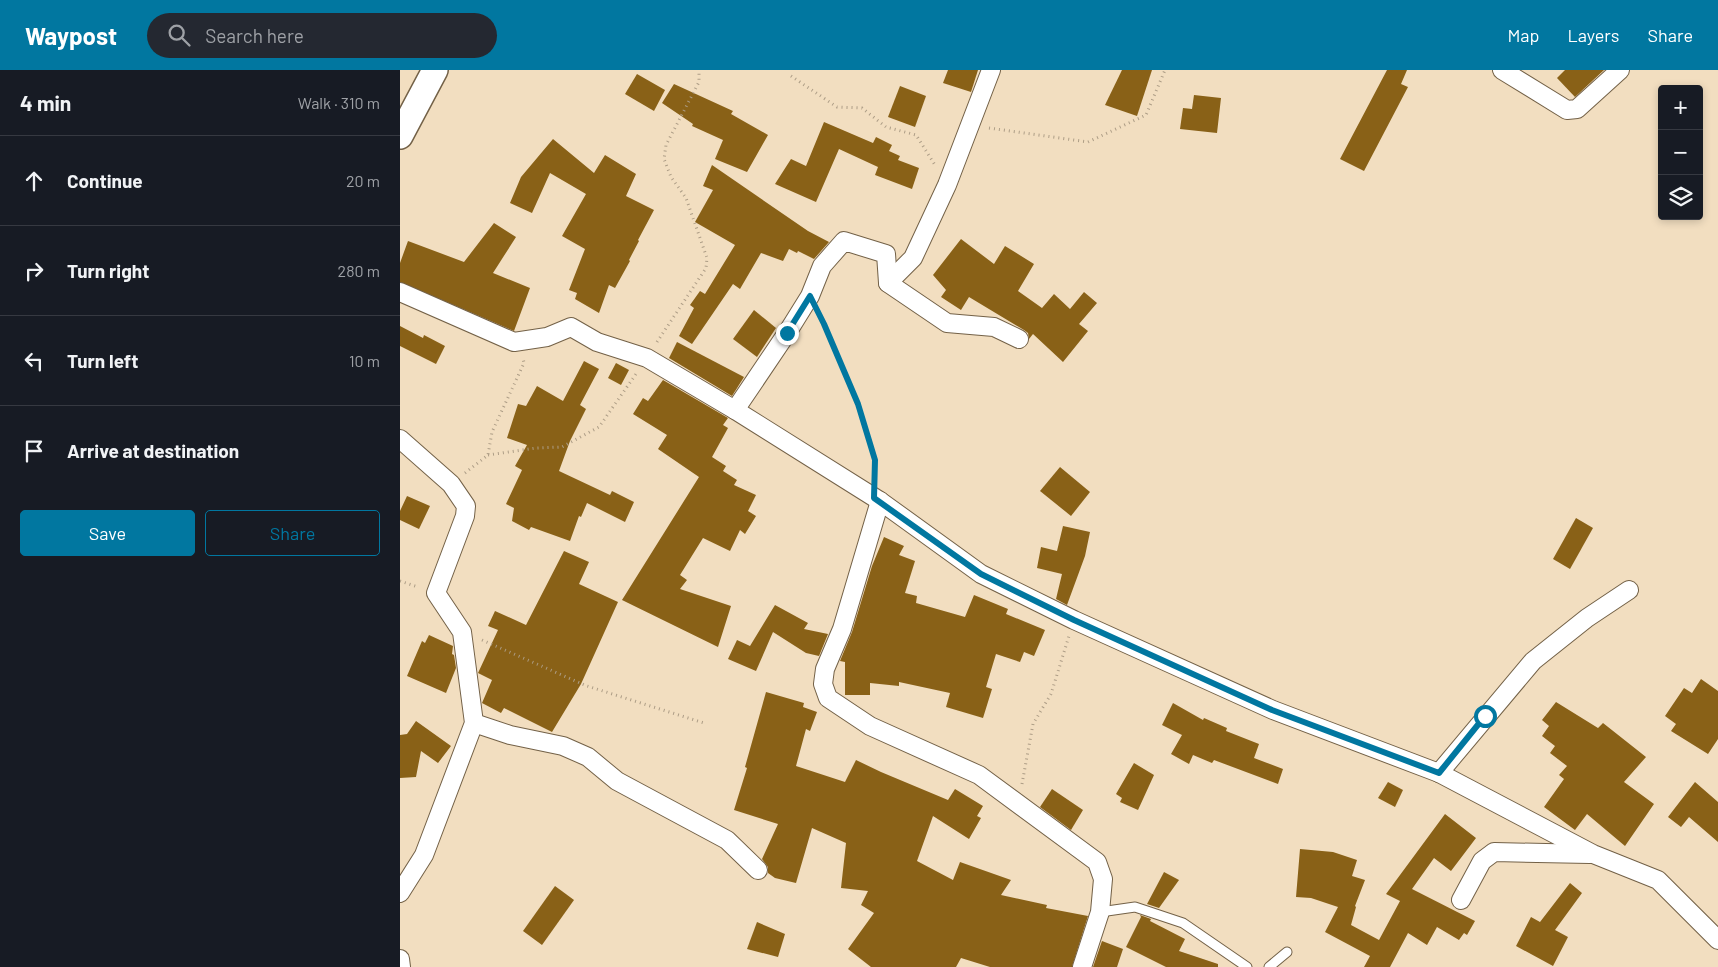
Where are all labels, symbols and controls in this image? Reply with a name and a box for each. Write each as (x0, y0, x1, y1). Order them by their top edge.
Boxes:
search box (147, 13, 497, 58)
text: Waypost (25, 21, 117, 50)
icon: search (165, 21, 193, 49)
text: Search here (205, 24, 304, 47)
text: Map (1507, 24, 1539, 46)
text: Layers (1567, 24, 1620, 46)
text: Share (1648, 24, 1693, 46)
map controls (1658, 85, 1703, 220)
button: + (1658, 85, 1703, 130)
text: 4 min (20, 90, 71, 115)
text: Walk · 310 m (298, 93, 380, 112)
button: − (1658, 130, 1703, 175)
icon: ahead (20, 167, 48, 195)
text: Continue (67, 169, 143, 192)
text: 20 m (346, 171, 380, 190)
button: layers (1658, 175, 1703, 220)
icon: right (20, 257, 48, 285)
text: Turn right (67, 259, 149, 282)
text: 280 m (338, 261, 380, 280)
route end (776, 322, 799, 345)
icon: left (20, 347, 48, 375)
text: Turn left (67, 349, 138, 372)
text: 10 m (349, 351, 380, 370)
icon: arrive (20, 437, 48, 465)
text: Arrive at destination (67, 439, 239, 462)
button: Save (20, 510, 195, 556)
button: Share (205, 510, 380, 556)
route start (1474, 705, 1497, 728)

